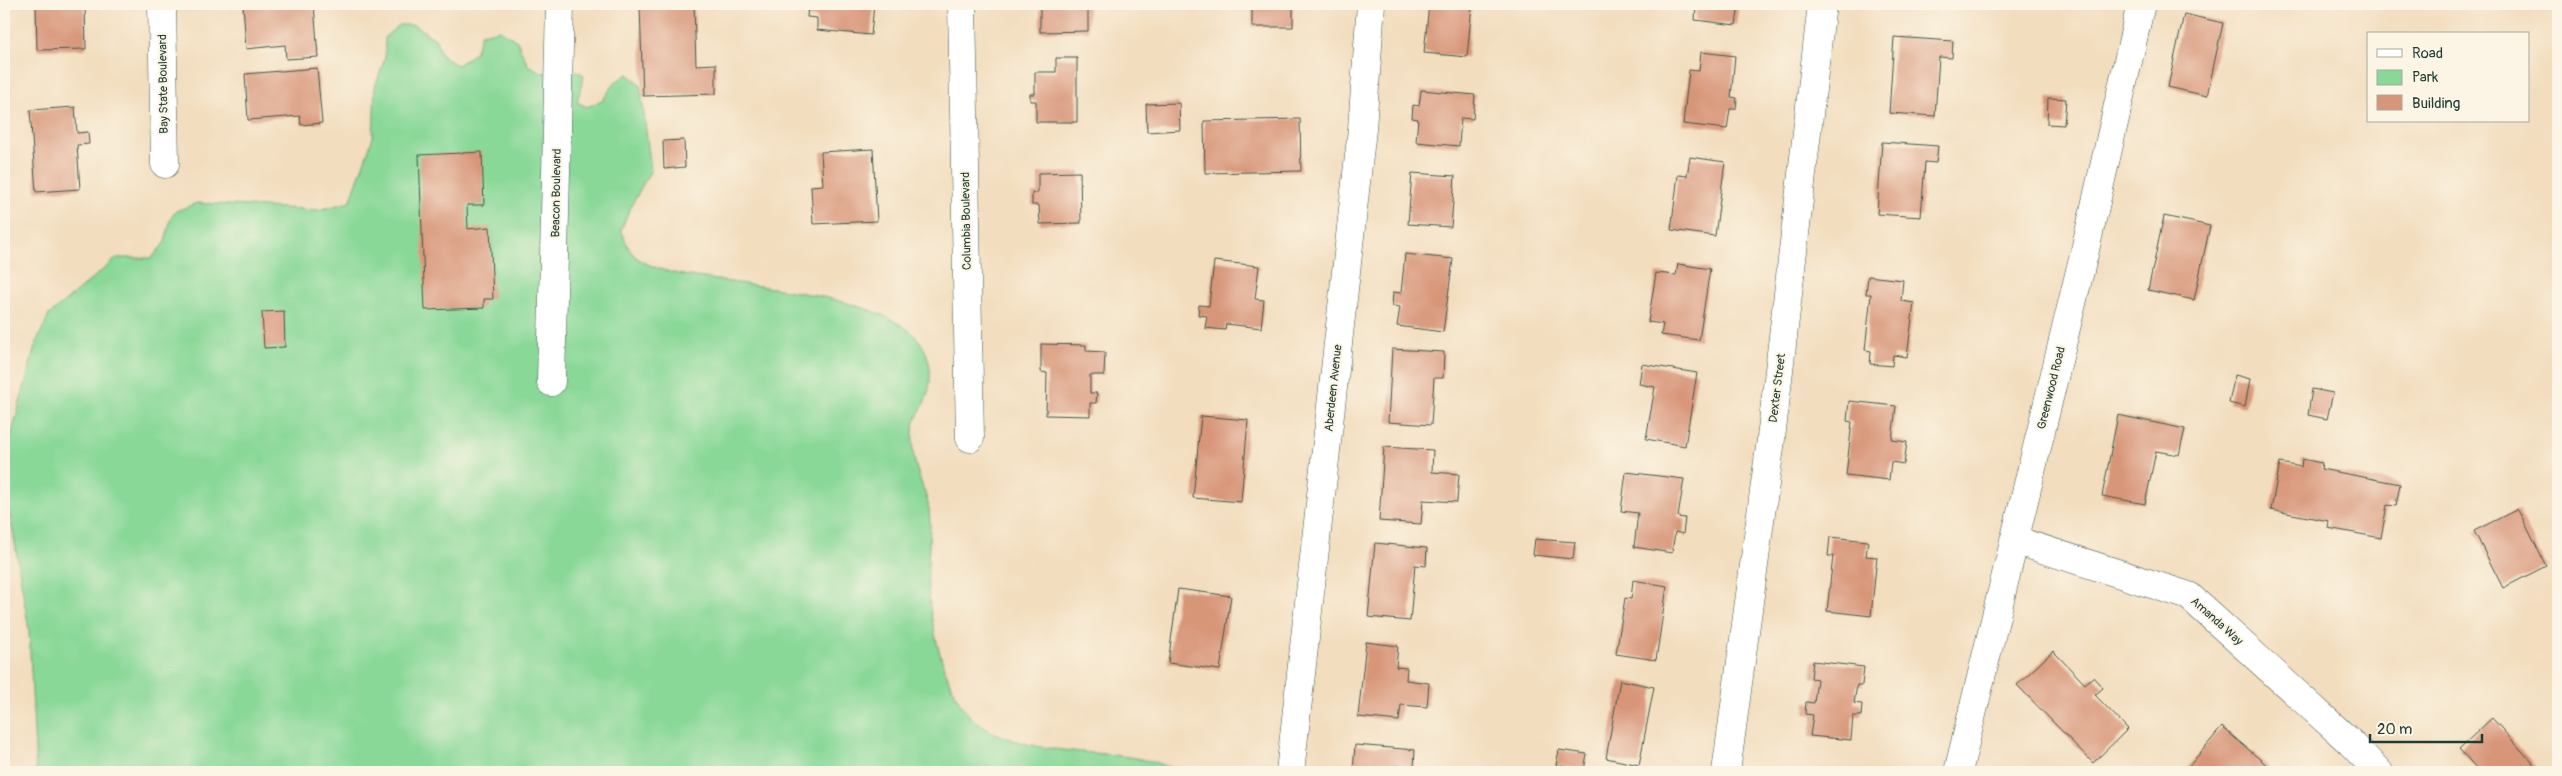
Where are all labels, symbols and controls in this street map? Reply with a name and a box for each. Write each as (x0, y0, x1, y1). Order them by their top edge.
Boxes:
legend (2367, 32, 2530, 122)
street label: Bay State Boulevard (155, 34, 172, 134)
text: Road (2412, 44, 2443, 63)
text: Park (2412, 68, 2439, 87)
text: Building (2412, 94, 2460, 113)
street label: Beacon Boulevard (548, 148, 565, 238)
street label: Columbia Boulevard (958, 172, 975, 270)
street label: Aberdeen Avenue (1321, 344, 1346, 432)
street label: Greenwood Road (2034, 345, 2069, 431)
street label: Dexter Street (1766, 352, 1789, 424)
street label: Amanda Way (2187, 594, 2246, 649)
scale bar (2370, 711, 2482, 743)
text: 20 m (2377, 720, 2412, 739)

